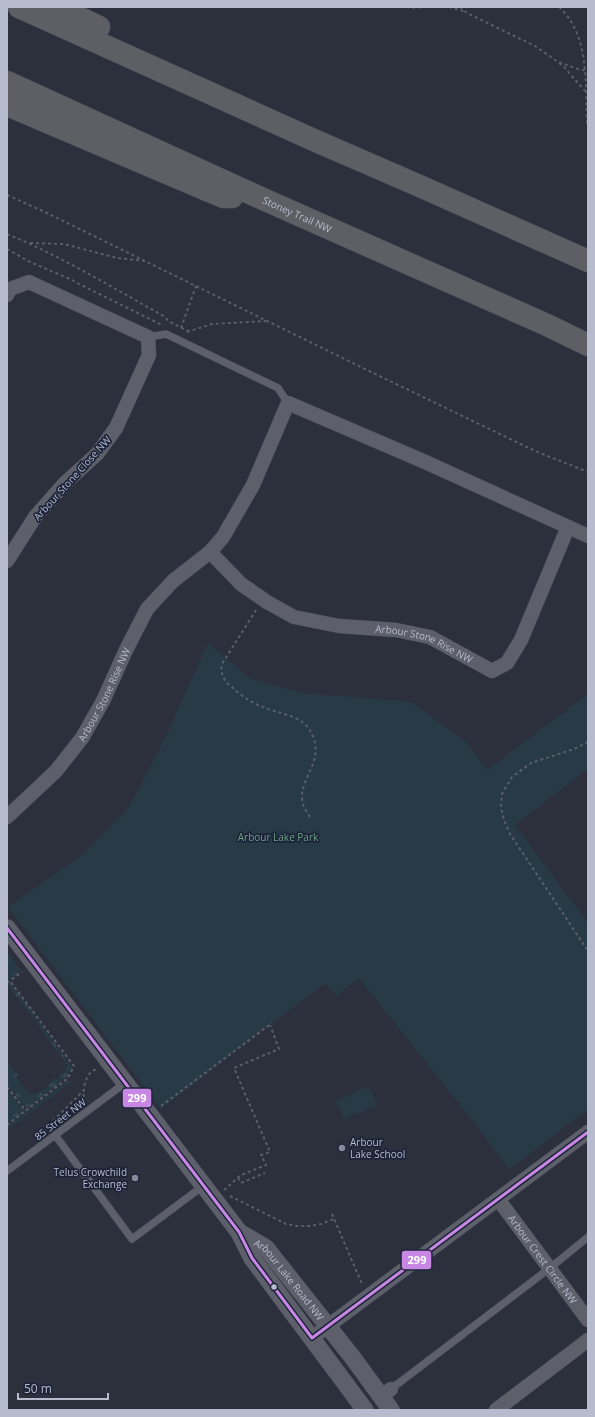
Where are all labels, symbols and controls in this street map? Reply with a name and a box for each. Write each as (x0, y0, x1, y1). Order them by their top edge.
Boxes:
street label: Stoney Trail NW (261, 193, 335, 236)
street label: Arbour Stone Close NW (30, 432, 114, 523)
street label: Arbour Stone Rise NW (375, 622, 476, 667)
street label: Arbour Stone Rise NW (74, 645, 133, 744)
park label: Arbour Lake Park (238, 830, 319, 844)
line badge: 299 (122, 1088, 152, 1108)
text: 299 (128, 1090, 146, 1105)
street label: 85 Street NW (31, 1094, 89, 1143)
place label: Arbour Lake School (350, 1135, 405, 1161)
marker: Arbour Lake School (337, 1143, 347, 1153)
place label: Telus Crowchild Exchange (54, 1165, 127, 1191)
marker: Telus Crowchild Exchange (130, 1173, 140, 1183)
street label: Arbour Crest Circle NW (505, 1212, 581, 1307)
street label: Arbour Lake Road NW (251, 1235, 328, 1324)
line badge: 299 (401, 1250, 432, 1270)
text: 299 (408, 1252, 426, 1267)
unlabelled marker (269, 1282, 279, 1292)
scale bar (18, 1375, 108, 1401)
text: 50 m (24, 1380, 52, 1397)

